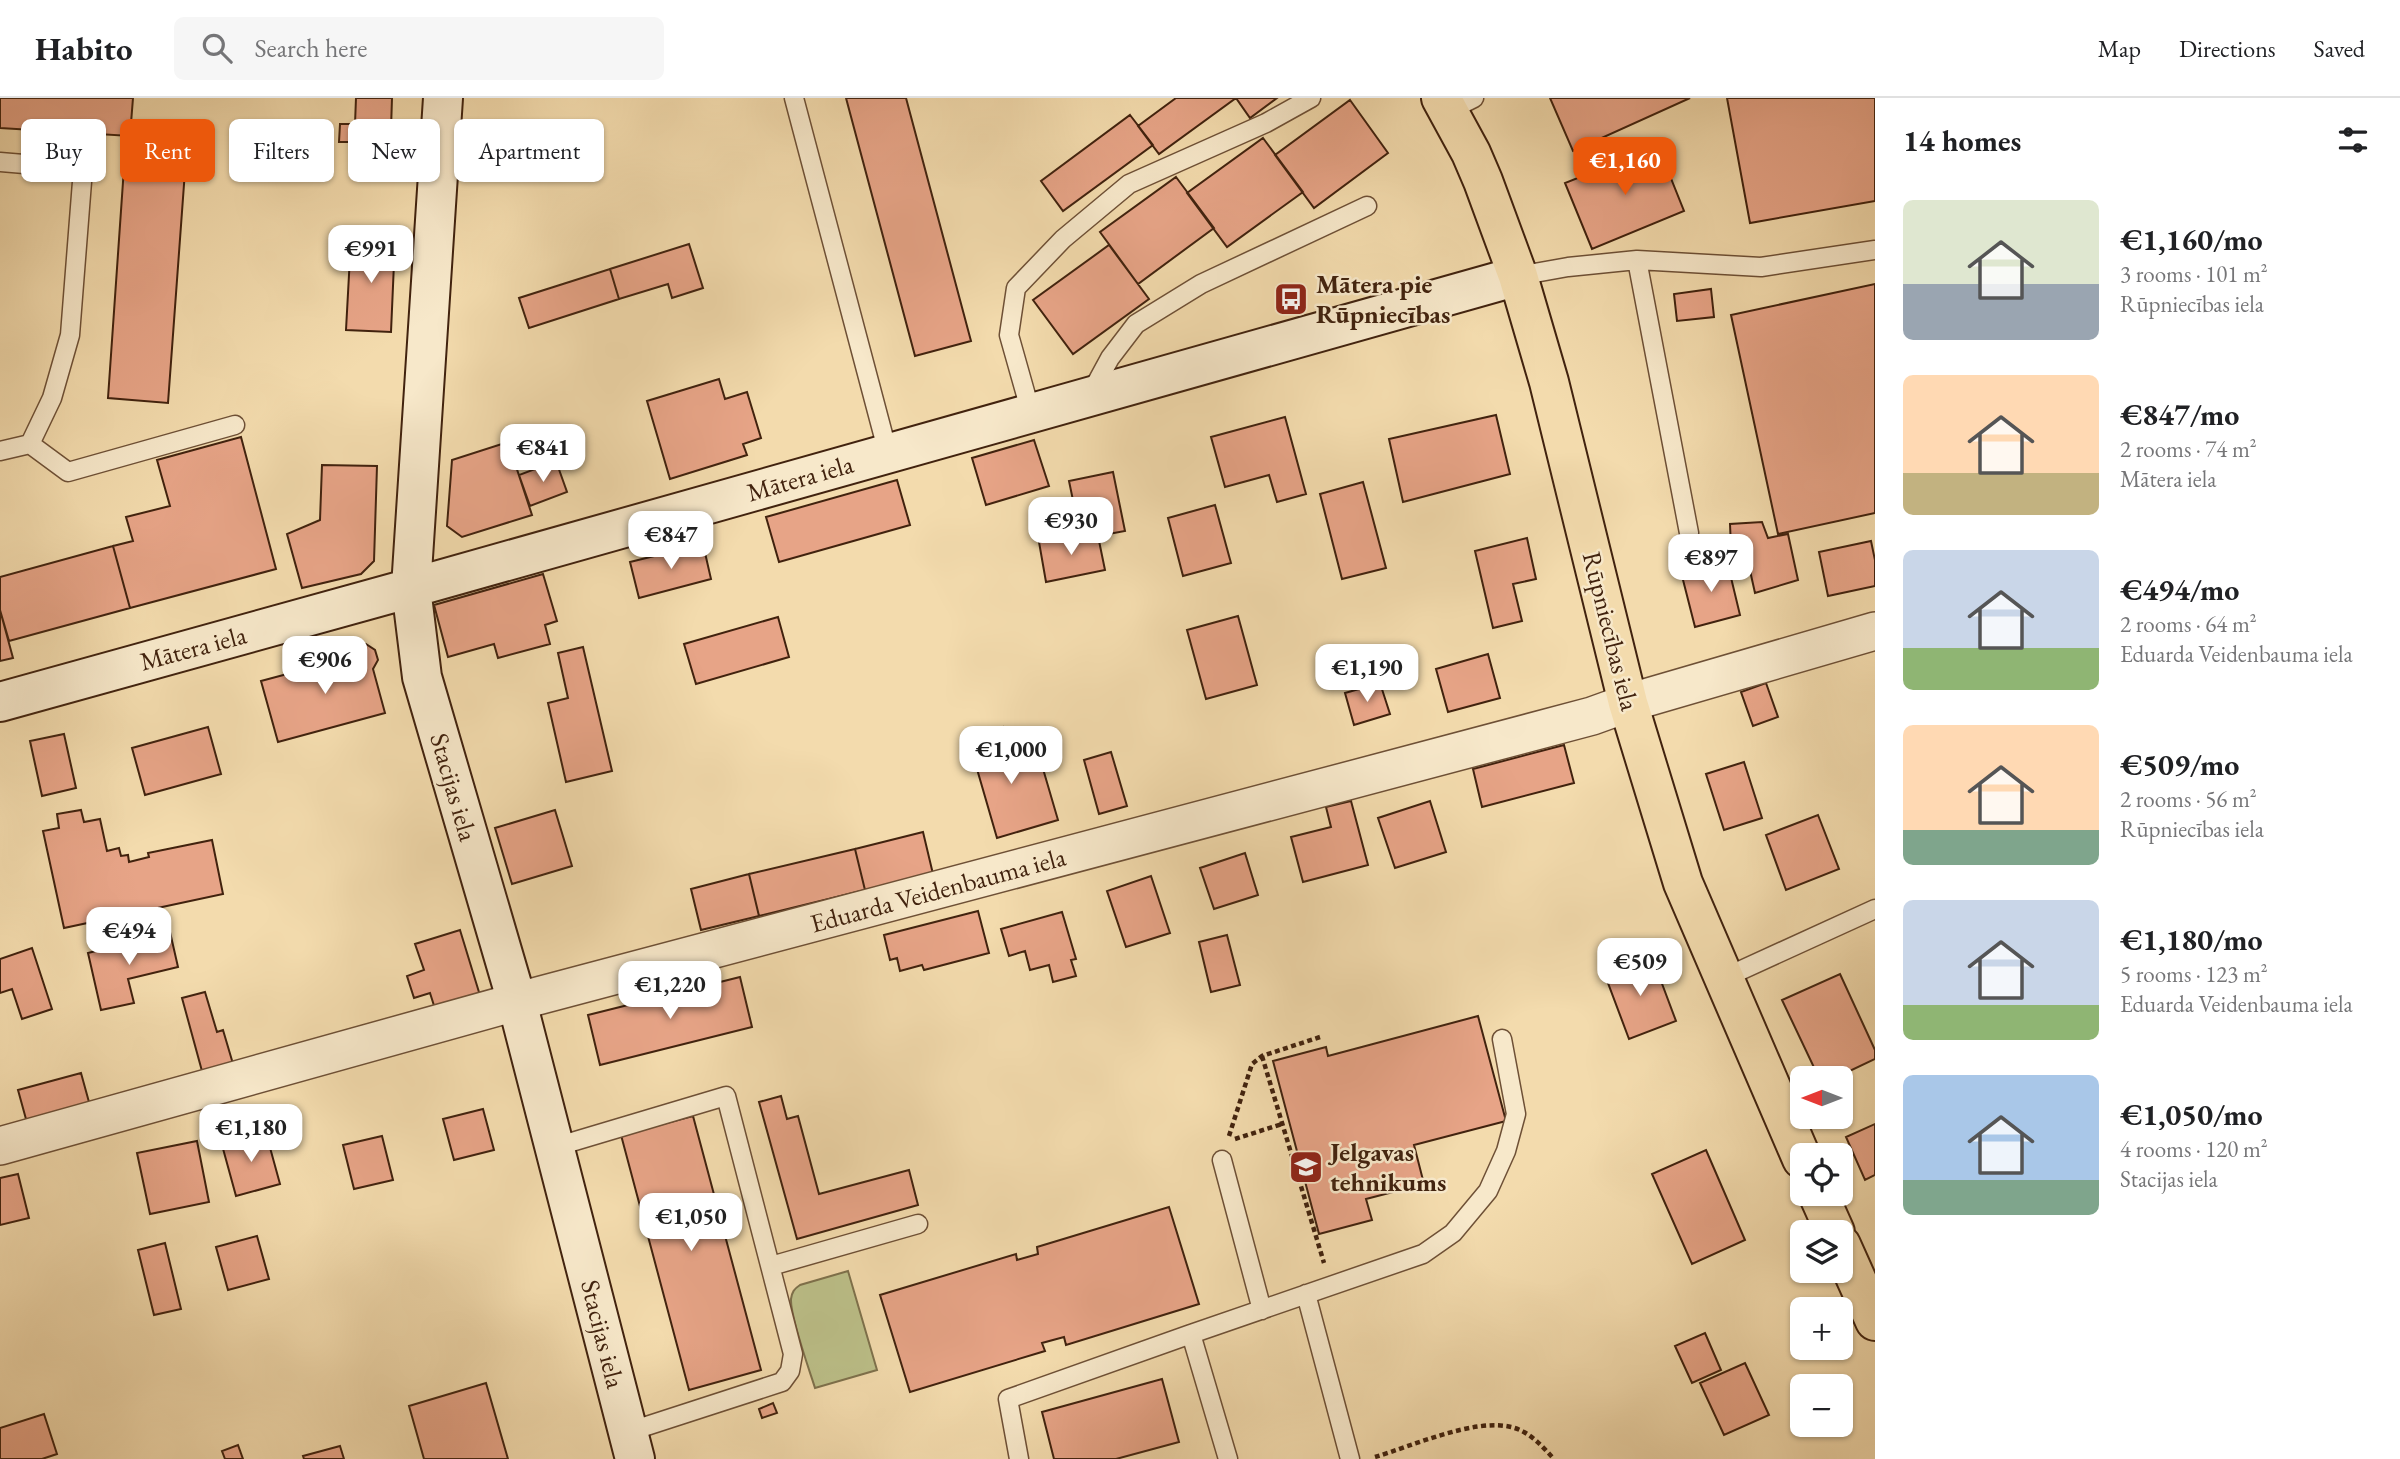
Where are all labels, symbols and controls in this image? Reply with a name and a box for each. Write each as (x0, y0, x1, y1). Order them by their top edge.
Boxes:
search box (174, 17, 664, 80)
text: Habito (35, 27, 132, 70)
icon: search (198, 29, 236, 67)
text: Search here (254, 31, 367, 65)
text: Map (2098, 33, 2141, 64)
text: Directions (2179, 33, 2276, 64)
text: Saved (2314, 33, 2365, 64)
chip: Buy (21, 119, 106, 182)
chip: Rent (120, 119, 215, 182)
chip: Filters (229, 119, 334, 182)
chip: New (348, 119, 440, 182)
chip: Apartment (454, 119, 604, 182)
text: 14 homes (1903, 121, 2021, 160)
icon: filters (2334, 121, 2372, 159)
pin: €1,160 (1568, 138, 1682, 197)
text: €1,160 (1589, 145, 1661, 175)
text: €1,160/mo (2120, 220, 2263, 259)
pin: €991 (330, 226, 412, 285)
icon: home (1959, 228, 2043, 312)
text: €991 (344, 233, 398, 263)
text: 3 rooms · 101 m² (2120, 259, 2268, 289)
place label: Mātera pie Rūpniecības (1316, 267, 1450, 331)
bus stop icon: Mātera pie Rūpniecības (1272, 280, 1310, 318)
text: Rūpniecības iela (2120, 289, 2264, 319)
text: €847/mo (2120, 395, 2239, 434)
icon: home (1959, 403, 2043, 487)
pin: €841 (502, 424, 584, 484)
text: €841 (516, 432, 570, 462)
text: 2 rooms · 74 m² (2120, 434, 2257, 464)
street label: Mātera iela (743, 446, 858, 509)
text: Mātera iela (2120, 464, 2216, 494)
pin: €930 (1030, 498, 1112, 557)
text: €930 (1044, 505, 1098, 535)
pin: €847 (630, 512, 712, 571)
text: €847 (644, 519, 698, 549)
pin: €897 (1670, 534, 1752, 594)
text: €897 (1684, 542, 1738, 572)
street label: Rūpniecības iela (1575, 548, 1647, 715)
text: €494/mo (2120, 570, 2239, 609)
icon: home (1959, 578, 2043, 662)
text: 2 rooms · 64 m² (2120, 609, 2257, 639)
street label: Mātera iela (136, 617, 251, 679)
pin: €906 (284, 636, 366, 696)
text: Eduarda Veidenbauma iela (2120, 639, 2353, 669)
text: €906 (298, 644, 352, 674)
pin: €1,190 (1310, 644, 1424, 704)
text: €1,190 (1331, 652, 1403, 682)
pin: €1,000 (954, 726, 1068, 786)
street label: Stacijas iela (422, 729, 486, 845)
text: €1,000 (975, 734, 1047, 764)
text: €509/mo (2120, 745, 2239, 784)
icon: home (1959, 753, 2043, 837)
text: 2 rooms · 56 m² (2120, 784, 2257, 814)
text: Rūpniecības iela (2120, 814, 2264, 844)
street label: Eduarda Veidenbauma iela (807, 839, 1070, 940)
pin: €494 (88, 908, 170, 967)
text: €494 (102, 915, 156, 945)
text: €1,180/mo (2120, 920, 2263, 959)
icon: home (1959, 928, 2043, 1012)
pin: €509 (1599, 939, 1681, 998)
text: €509 (1613, 946, 1667, 976)
text: 5 rooms · 123 m² (2120, 959, 2268, 989)
pin: €1,220 (613, 962, 727, 1021)
text: €1,220 (634, 969, 706, 999)
text: Eduarda Veidenbauma iela (2120, 989, 2353, 1019)
north arrow (1790, 1066, 1853, 1129)
map controls (1790, 1066, 1853, 1437)
text: €1,050/mo (2120, 1095, 2263, 1134)
icon: home (1959, 1103, 2043, 1187)
pin: €1,180 (194, 1104, 308, 1164)
text: €1,180 (215, 1112, 287, 1142)
text: 4 rooms · 120 m² (2120, 1134, 2268, 1164)
place label: Jelgavas tehnikums (1327, 1135, 1446, 1199)
button: locate (1790, 1143, 1853, 1206)
school or university icon: Jelgavas tehnikums (1287, 1148, 1325, 1186)
text: Stacijas iela (2120, 1164, 2218, 1194)
pin: €1,050 (634, 1194, 748, 1253)
text: €1,050 (655, 1201, 727, 1231)
button: layers (1790, 1220, 1853, 1283)
street label: Stacijas iela (573, 1276, 633, 1392)
button: + (1790, 1297, 1853, 1360)
button: − (1790, 1374, 1853, 1437)

